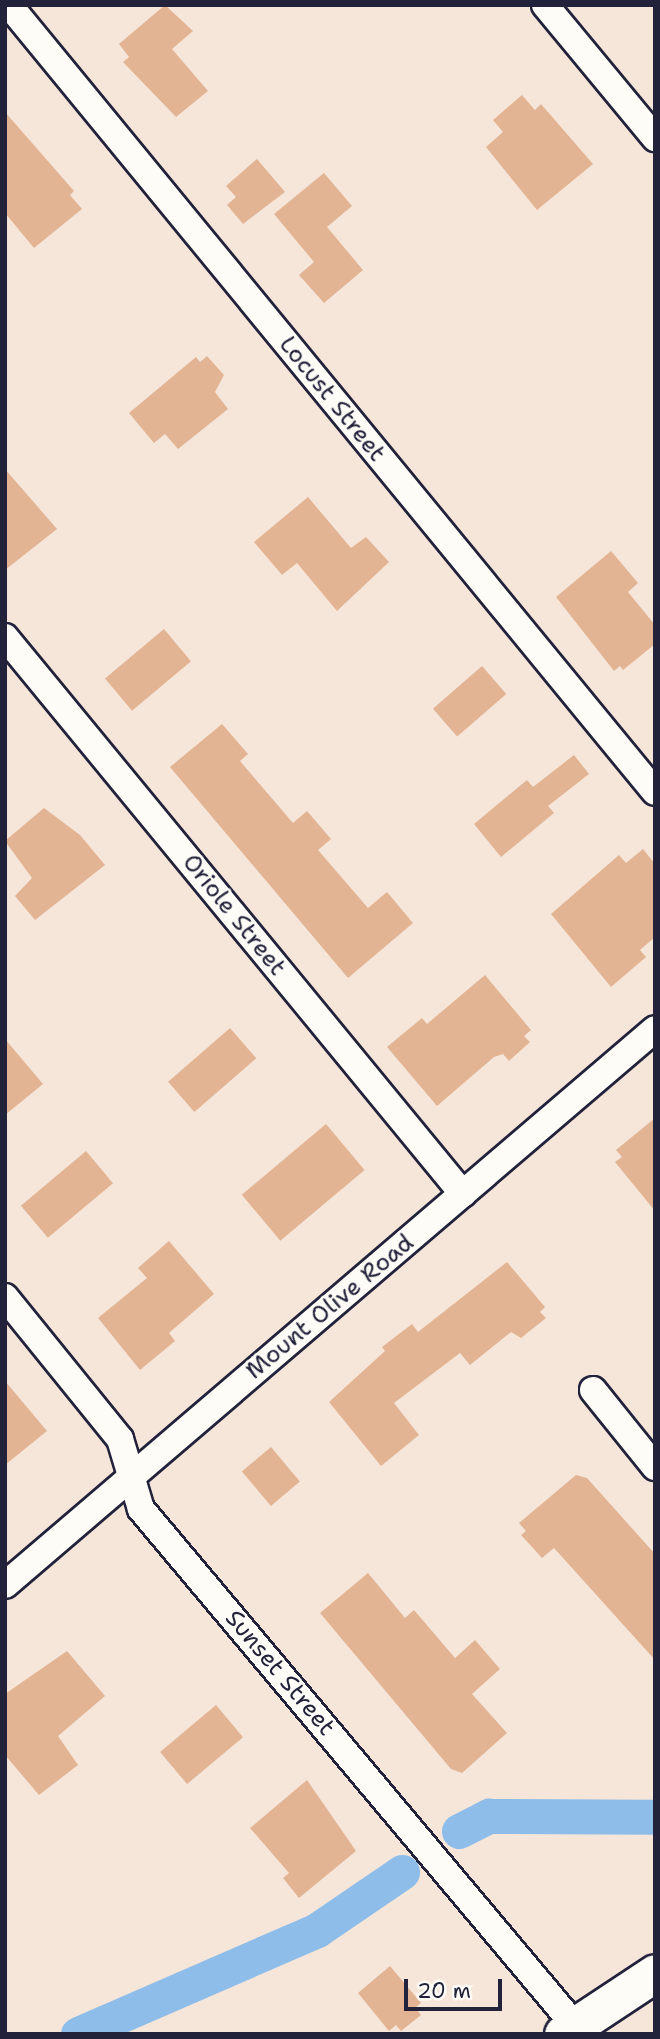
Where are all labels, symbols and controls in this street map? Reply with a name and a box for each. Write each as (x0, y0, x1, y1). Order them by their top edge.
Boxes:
street label: Locust Street (273, 331, 391, 467)
street label: Oriole Street (176, 848, 292, 982)
street label: Mount Olive Road (240, 1228, 420, 1386)
street label: Sunset Street (219, 1604, 341, 1742)
scale bar (408, 1966, 506, 2010)
text: 20 m (417, 1977, 471, 2005)

